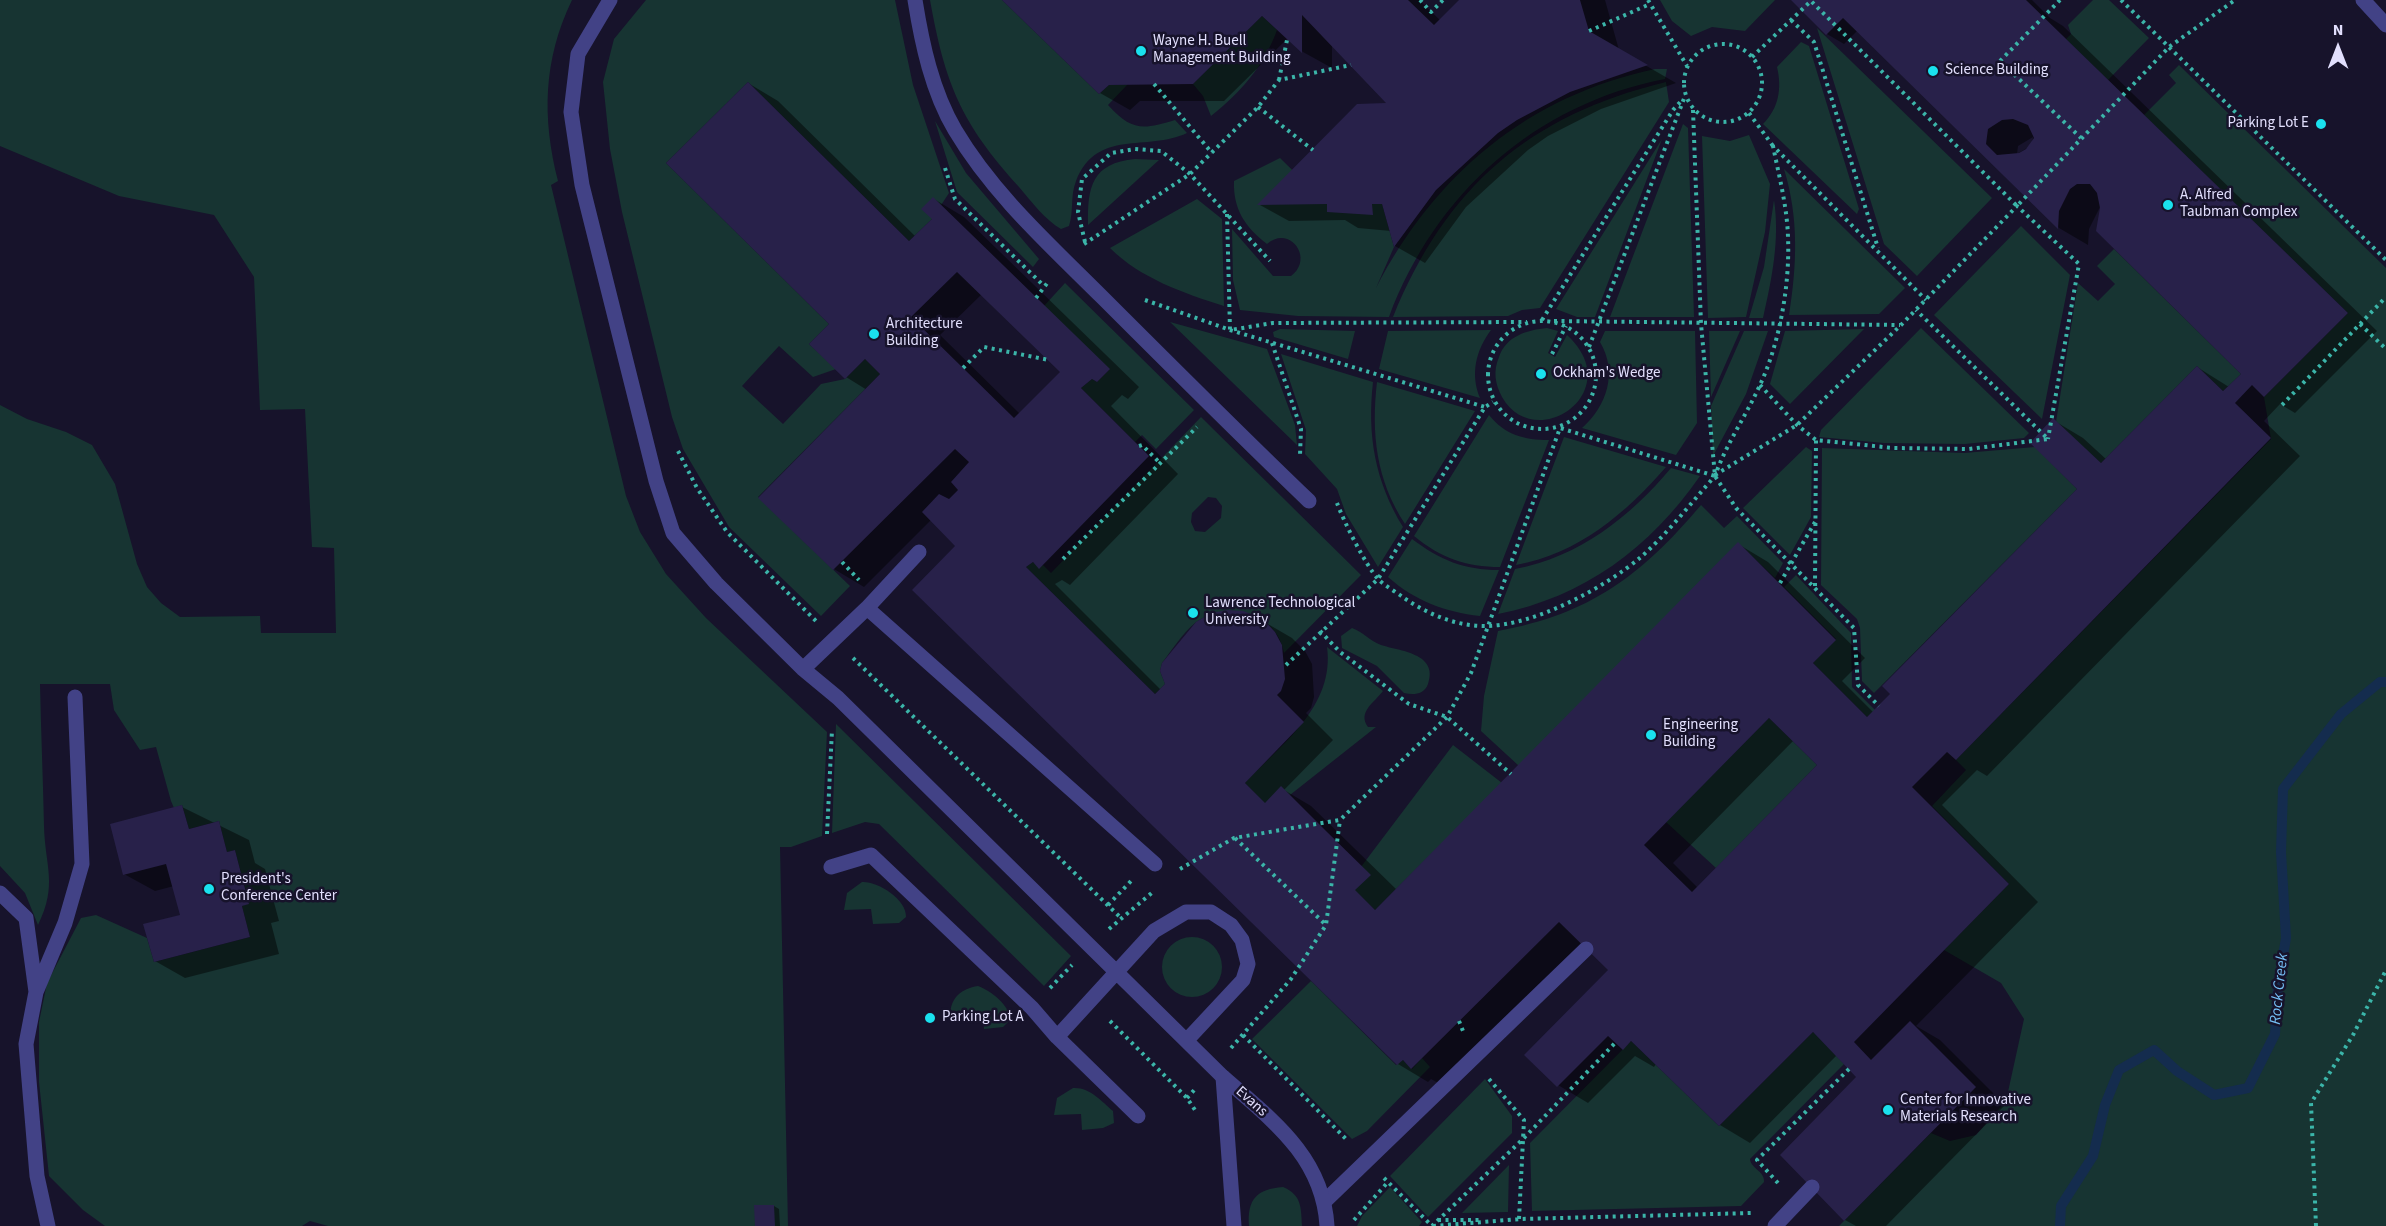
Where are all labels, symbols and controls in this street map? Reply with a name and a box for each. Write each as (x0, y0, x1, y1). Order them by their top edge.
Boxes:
north arrow (2308, 18, 2368, 78)
text: N (2333, 19, 2343, 41)
place label: Wayne H. Buell Management Building (1153, 33, 1290, 68)
marker: Wayne H. Buell Management Building (1134, 44, 1148, 58)
place label: Science Building (1945, 62, 2048, 80)
marker: Science Building (1926, 64, 1940, 78)
place label: Parking Lot E (2228, 115, 2309, 133)
marker: Parking Lot E (2314, 117, 2328, 131)
place label: A. Alfred Taubman Complex (2180, 187, 2297, 222)
marker: A. Alfred Taubman Complex (2161, 198, 2175, 212)
place label: Architecture Building (886, 316, 963, 351)
marker: Architecture Building (867, 327, 881, 341)
place label: Ockham's Wedge (1553, 365, 1660, 383)
marker: Ockham's Wedge (1534, 367, 1548, 381)
place label: Lawrence Technological University (1205, 595, 1355, 630)
marker: Lawrence Technological University (1186, 606, 1200, 620)
place label: Engineering Building (1663, 717, 1738, 752)
marker: Engineering Building (1644, 728, 1658, 742)
place label: President's Conference Center (221, 871, 337, 906)
marker: President's Conference Center (202, 882, 216, 896)
water label: Rock Creek (2267, 952, 2293, 1026)
place label: Parking Lot A (942, 1009, 1024, 1027)
marker: Parking Lot A (923, 1011, 937, 1025)
street label: Evans (1231, 1083, 1271, 1121)
place label: Center for Innovative Materials Research (1900, 1092, 2031, 1127)
marker: Center for Innovative Materials Research (1881, 1103, 1895, 1117)

